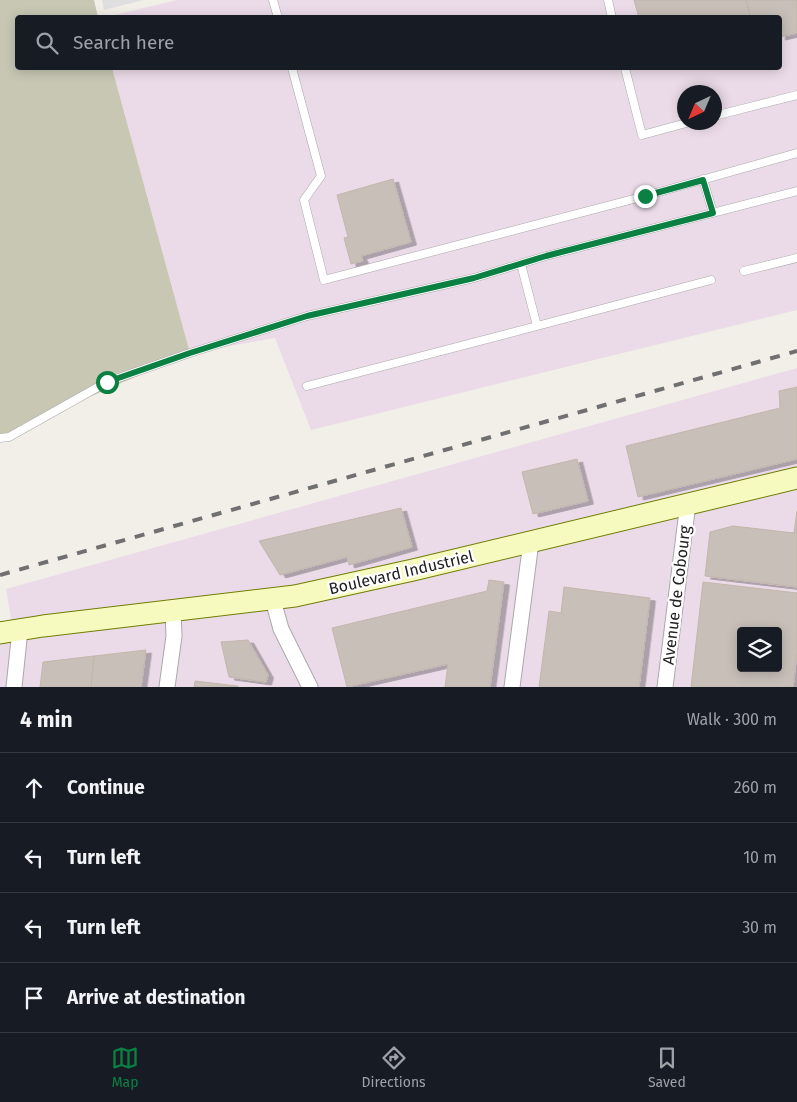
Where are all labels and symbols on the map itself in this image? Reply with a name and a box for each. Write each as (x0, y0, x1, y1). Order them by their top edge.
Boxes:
north arrow (677, 85, 722, 130)
route end (634, 185, 657, 208)
route start (96, 371, 119, 394)
street label: Avenue de Cobourg (659, 524, 695, 666)
street label: Boulevard Industriel (327, 547, 476, 598)

